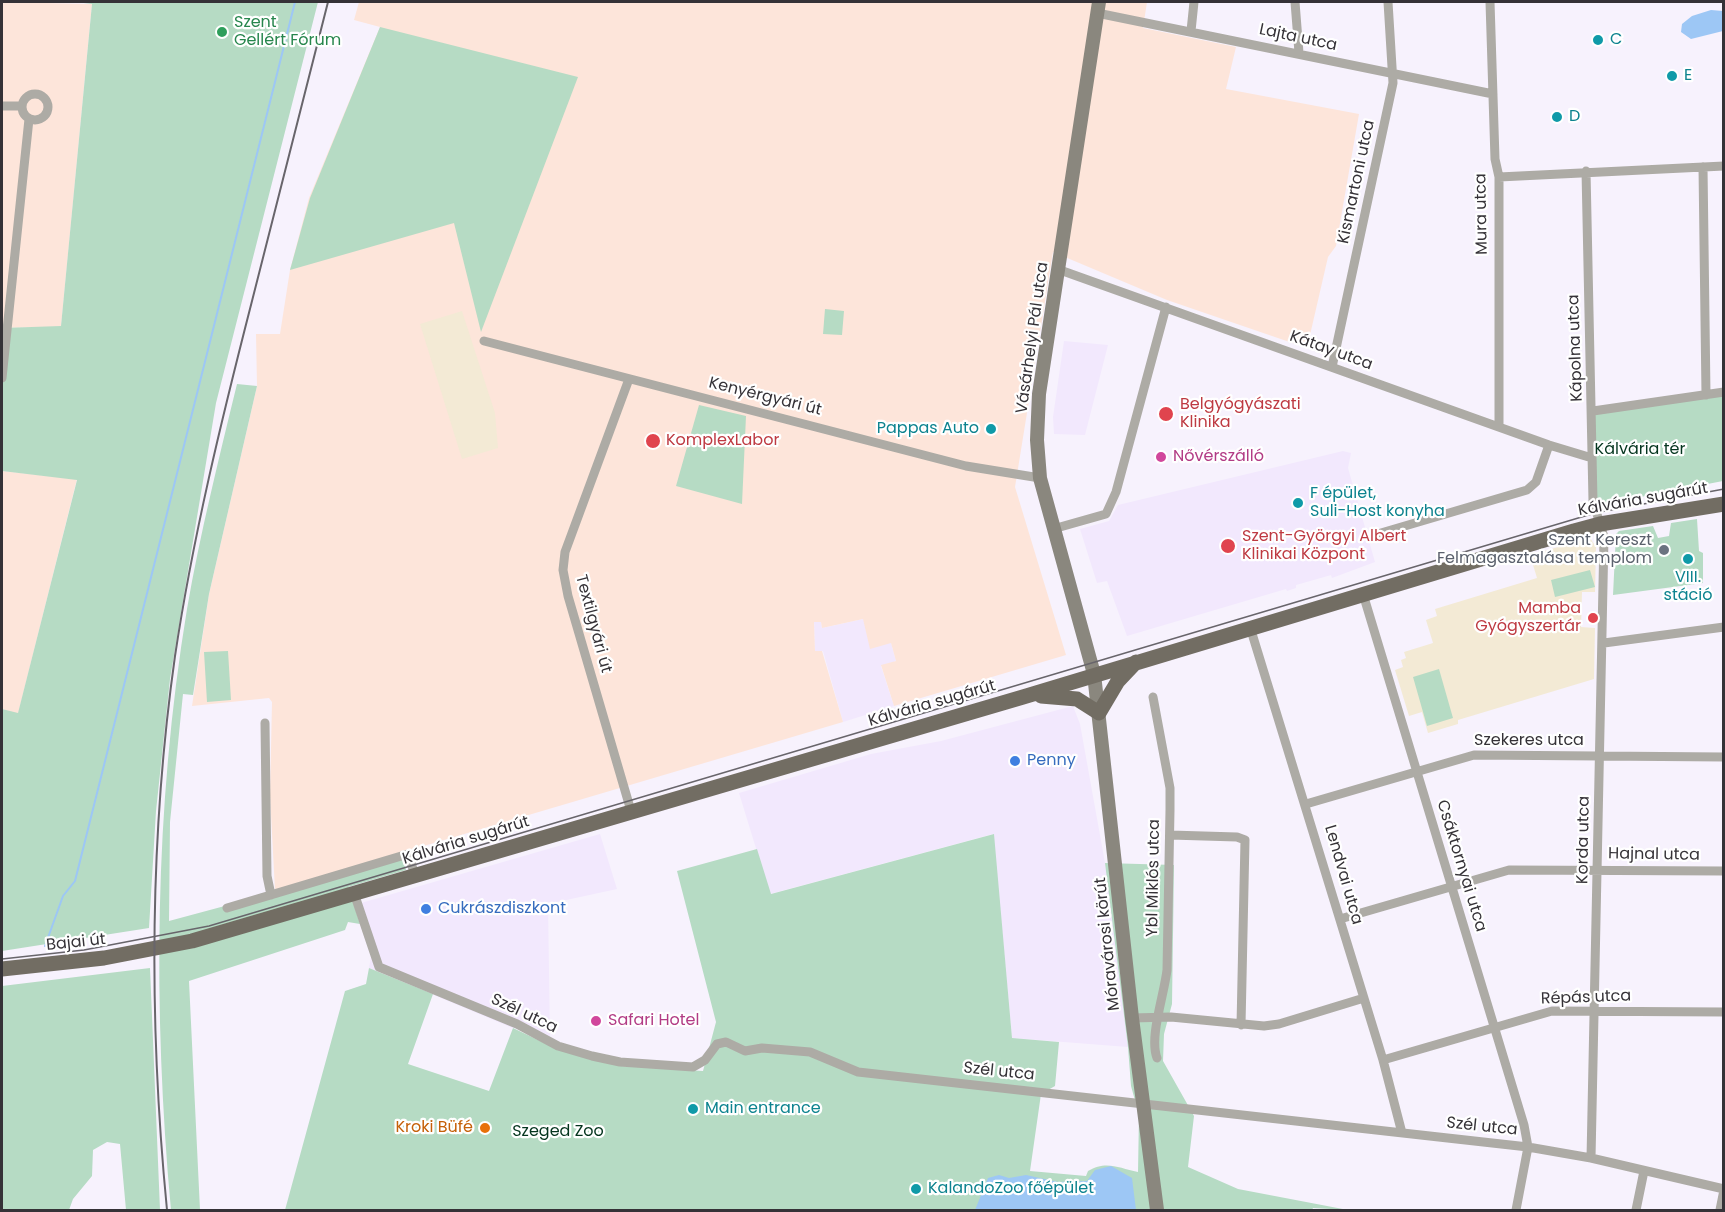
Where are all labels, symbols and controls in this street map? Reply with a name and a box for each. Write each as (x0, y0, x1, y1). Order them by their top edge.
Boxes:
place label: Szent Gellért Fórum (234, 13, 341, 51)
street label: Lajta utca (1257, 20, 1339, 56)
marker: Szent Gellért Fórum (215, 25, 229, 39)
place label: C (1610, 30, 1622, 50)
marker: C (1591, 33, 1605, 47)
place label: E (1684, 66, 1692, 86)
marker: E (1665, 69, 1679, 83)
place label: D (1569, 107, 1580, 127)
marker: D (1550, 110, 1564, 124)
street label: Kismartoni utca (1334, 118, 1380, 246)
street label: Mura utca (1472, 173, 1492, 255)
street label: Vásárhelyi Pál utca (1013, 261, 1053, 415)
street label: Kápolna utca (1565, 294, 1587, 402)
street label: Kátay utca (1287, 327, 1375, 375)
street label: Kenyérgyári út (707, 374, 823, 420)
place label: Belgyógyászati Klinika (1180, 395, 1301, 433)
marker: Belgyógyászati Klinika (1157, 405, 1175, 423)
place label: Pappas Auto (877, 419, 979, 439)
marker: Pappas Auto (984, 422, 998, 436)
place label: KomplexLabor (666, 431, 779, 451)
marker: KomplexLabor (644, 432, 662, 450)
park label: Kálvária tér (1595, 440, 1685, 460)
place label: Nővérszálló (1173, 447, 1264, 467)
marker: Nővérszálló (1154, 450, 1168, 464)
street label: Kálvária sugárút (1577, 479, 1709, 521)
place label: F épület, Suli-Host konyha (1310, 484, 1445, 522)
marker: F épület, Suli-Host konyha (1291, 496, 1305, 510)
place label: Szent-Györgyi Albert Klinikai Központ (1242, 527, 1406, 565)
place label: Szent Kereszt Felmagasztalása templom (1437, 531, 1652, 569)
marker: Szent-Györgyi Albert Klinikai Központ (1219, 537, 1237, 555)
marker: Szent Kereszt Felmagasztalása templom (1657, 543, 1671, 557)
marker: VIII. stáció (1681, 552, 1695, 566)
place label: VIII. stáció (1664, 568, 1712, 606)
street label: Textilgyári út (571, 573, 615, 675)
place label: Mamba Gyógyszertár (1475, 599, 1581, 637)
marker: Mamba Gyógyszertár (1586, 611, 1600, 625)
street label: Kálvária sugárút (866, 677, 998, 731)
street label: Szekeres utca (1474, 731, 1584, 751)
place label: Penny (1027, 751, 1076, 771)
marker: Penny (1008, 754, 1022, 768)
street label: Korda utca (1574, 796, 1594, 884)
street label: Csáktornyai utca (1432, 798, 1490, 934)
street label: Kálvária sugárút (400, 813, 532, 869)
street label: Ybl Miklós utca (1143, 819, 1165, 937)
street label: Lendvai utca (1320, 823, 1366, 927)
street label: Hajnal utca (1608, 845, 1700, 865)
street label: Móravárosi körút (1091, 876, 1125, 1012)
place label: Cukrászdiszkont (438, 899, 566, 919)
marker: Cukrászdiszkont (419, 902, 433, 916)
street label: Bajai út (45, 930, 107, 956)
street label: Répás utca (1540, 987, 1632, 1009)
street label: Szél utca (488, 990, 560, 1038)
place label: Safari Hotel (608, 1011, 699, 1031)
marker: Safari Hotel (589, 1014, 603, 1028)
street label: Szél utca (962, 1059, 1036, 1085)
place label: Main entrance (705, 1099, 821, 1119)
marker: Main entrance (686, 1102, 700, 1116)
street label: Szél utca (1445, 1114, 1519, 1140)
place label: Kroki Büfé (396, 1118, 473, 1138)
marker: Kroki Büfé (478, 1121, 492, 1135)
park label: Szeged Zoo (512, 1122, 604, 1142)
place label: KalandoZoo főépület (928, 1179, 1094, 1199)
marker: KalandoZoo főépület (909, 1182, 923, 1196)

